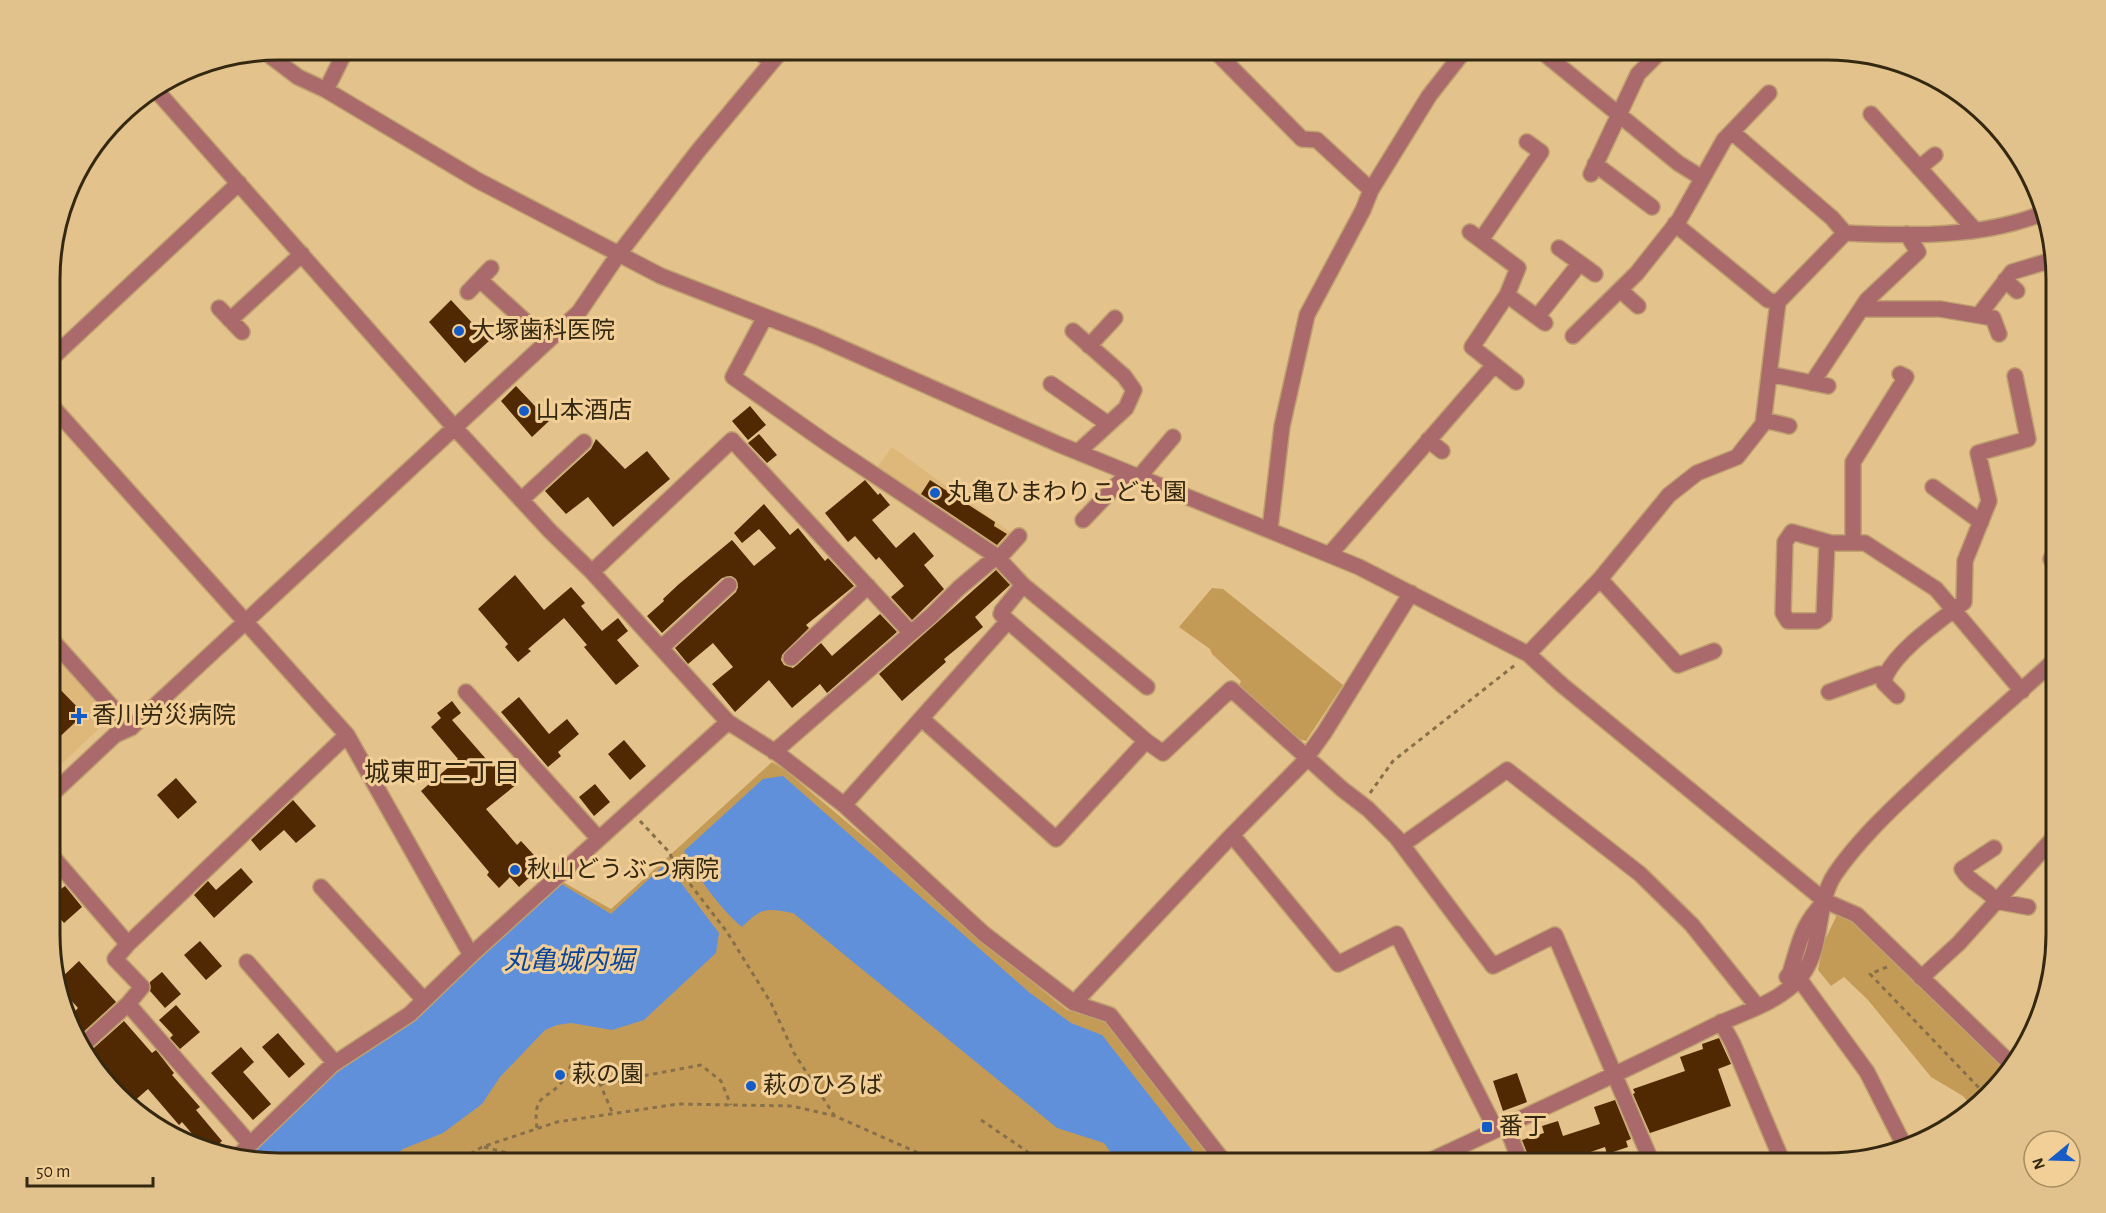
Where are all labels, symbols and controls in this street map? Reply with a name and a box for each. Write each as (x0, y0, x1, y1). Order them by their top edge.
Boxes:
place label: 大塚歯科医院 (471, 317, 615, 343)
marker: 大塚歯科医院 (452, 324, 466, 338)
place label: 山本酒店 (536, 397, 632, 423)
marker: 山本酒店 (517, 404, 531, 418)
place label: 丸亀ひまわりこども園 (947, 479, 1187, 505)
marker: 丸亀ひまわりこども園 (928, 486, 942, 500)
place label: 香川労災病院 (92, 702, 236, 728)
marker: 香川労災病院 (70, 707, 88, 725)
district label: 城東町二丁目 (364, 759, 520, 786)
place label: 秋山どうぶつ病院 (527, 857, 719, 882)
marker: 秋山どうぶつ病院 (508, 863, 522, 877)
water label: 丸亀城内堀 (504, 947, 638, 974)
place label: 萩の園 (572, 1061, 644, 1087)
marker: 萩の園 (553, 1068, 567, 1082)
place label: 萩のひろば (763, 1072, 883, 1098)
marker: 萩のひろば (744, 1079, 758, 1093)
place label: 番丁 (1499, 1114, 1547, 1139)
marker: 番丁 (1480, 1120, 1494, 1134)
north arrow (2022, 1129, 2082, 1189)
scale bar (27, 1150, 153, 1188)
text: N (2029, 1156, 2048, 1171)
text: 50 m (36, 1163, 70, 1181)

